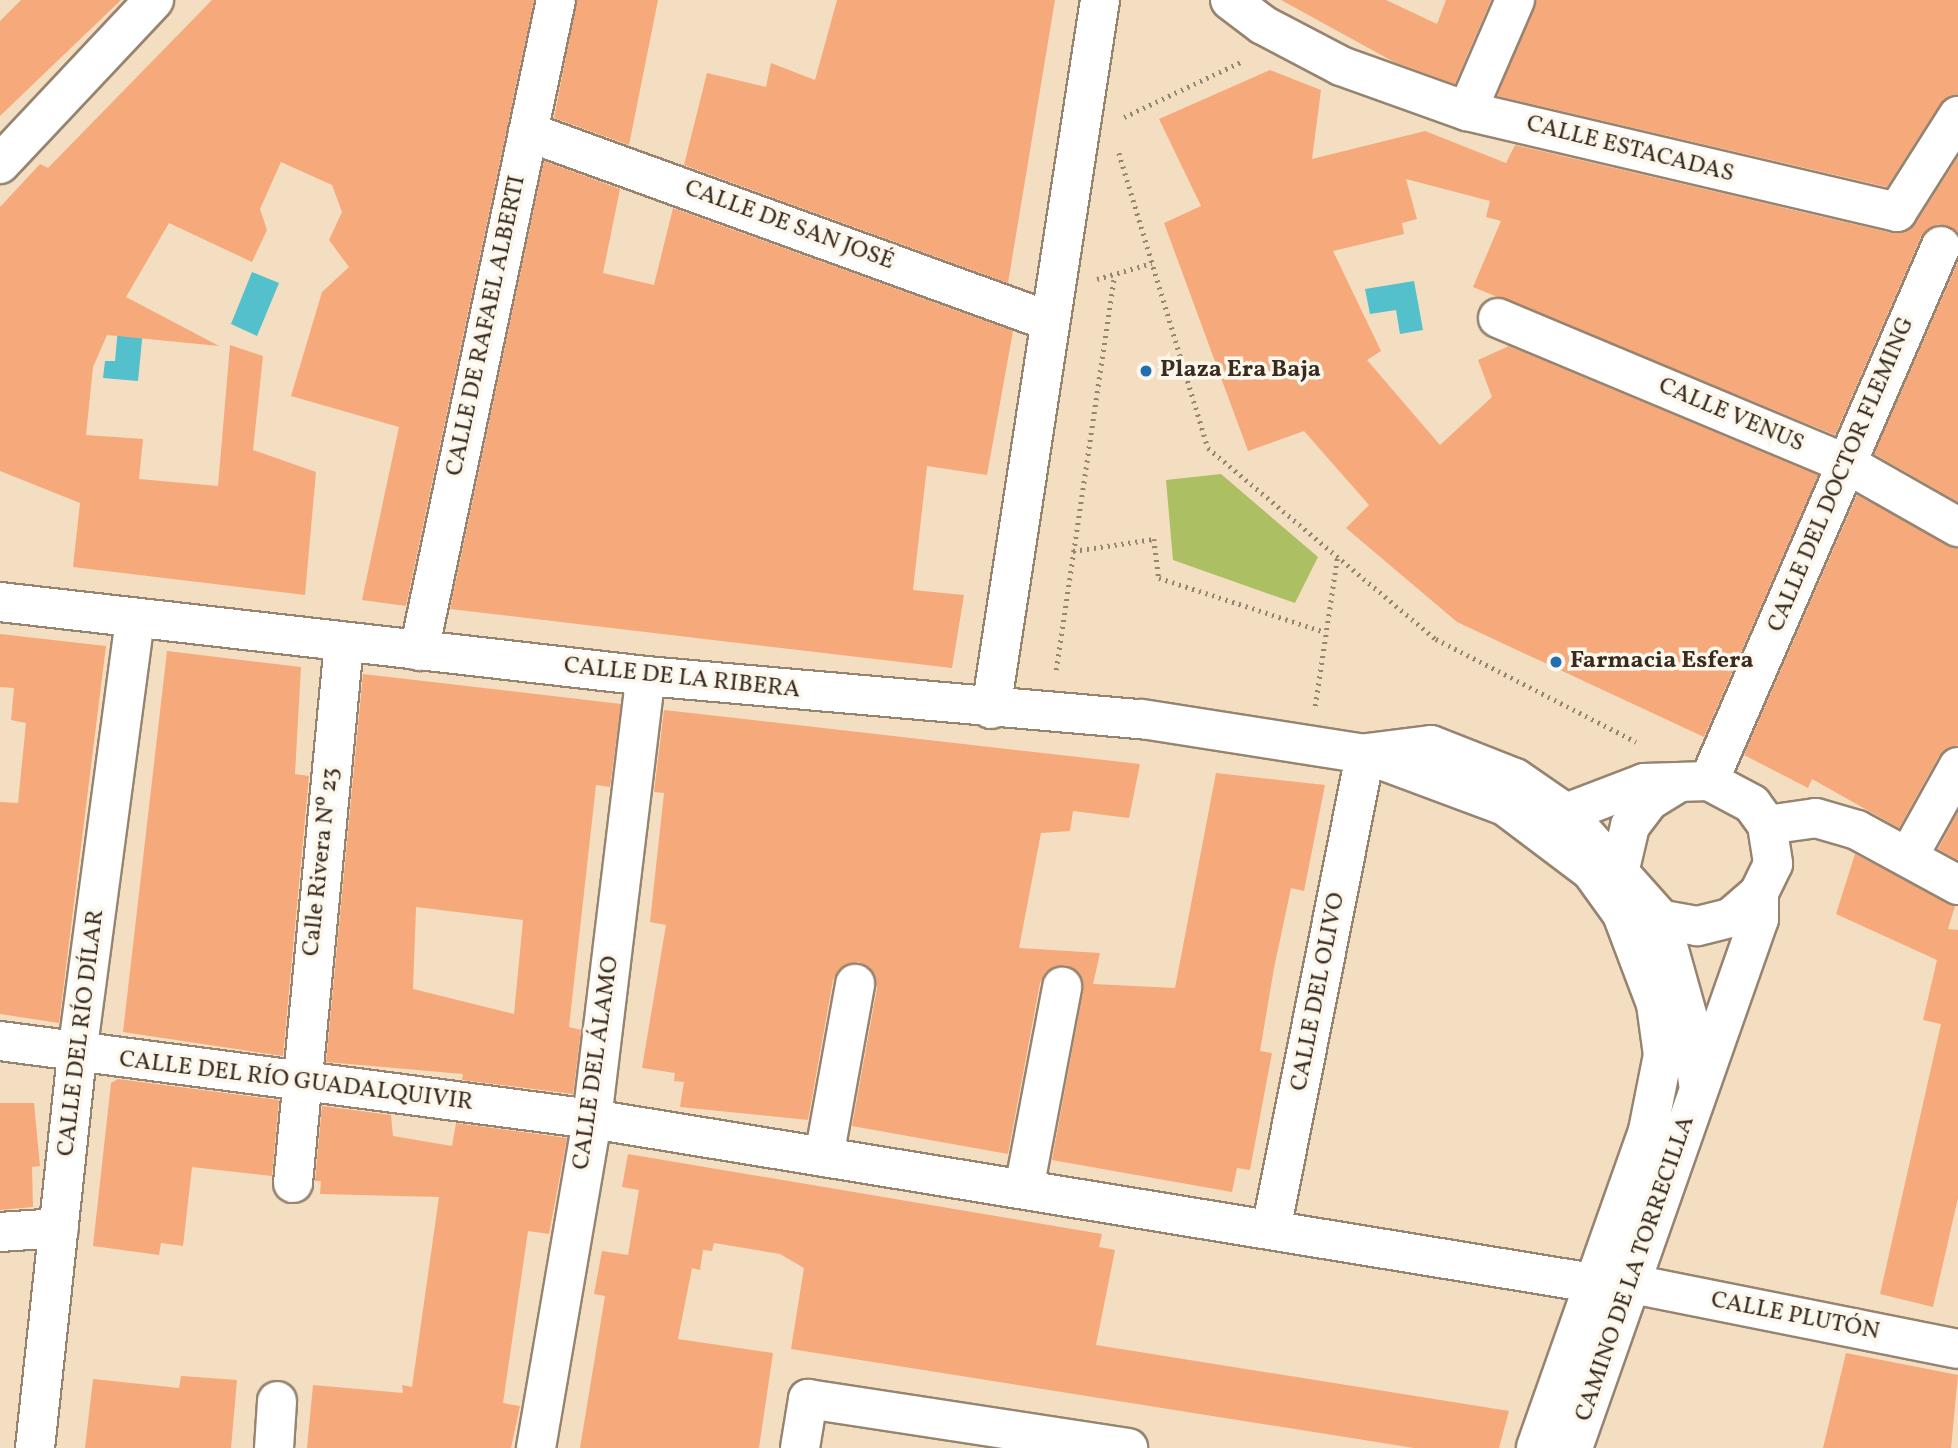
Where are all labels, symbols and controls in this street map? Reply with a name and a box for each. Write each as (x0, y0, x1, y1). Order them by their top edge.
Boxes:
street label: CALLE ESTACADAS (1523, 110, 1737, 190)
street label: CALLE DE RAFAEL ALBERTI (441, 173, 533, 479)
street label: CALLE DE SAN JOSÉ (680, 175, 898, 277)
street label: CALLE DEL DOCTOR FLEMING (1762, 313, 1922, 637)
place label: Plaza Era Baja (1160, 357, 1321, 385)
marker: Plaza Era Baja (1138, 363, 1154, 379)
street label: CALLE VENUS (1653, 372, 1809, 460)
place label: Farmacia Esfera (1570, 648, 1753, 676)
street label: CALLE DE LA RIBERA (562, 652, 802, 706)
marker: Farmacia Esfera (1548, 654, 1564, 670)
street label: Calle Rivera Nº 23 (298, 766, 346, 958)
street label: CALLE DEL OLIVO (1286, 890, 1352, 1094)
street label: CALLE DEL RÍO DÍLAR (53, 908, 111, 1158)
street label: CALLE DEL ÁLAMO (568, 954, 626, 1172)
street label: CALLE DEL RÍO GUADALQUIVIR (117, 1046, 475, 1118)
street label: CAMINO DE LA TORRECILLA (1570, 1112, 1702, 1426)
street label: CALLE PLUTÓN (1708, 1287, 1882, 1347)

